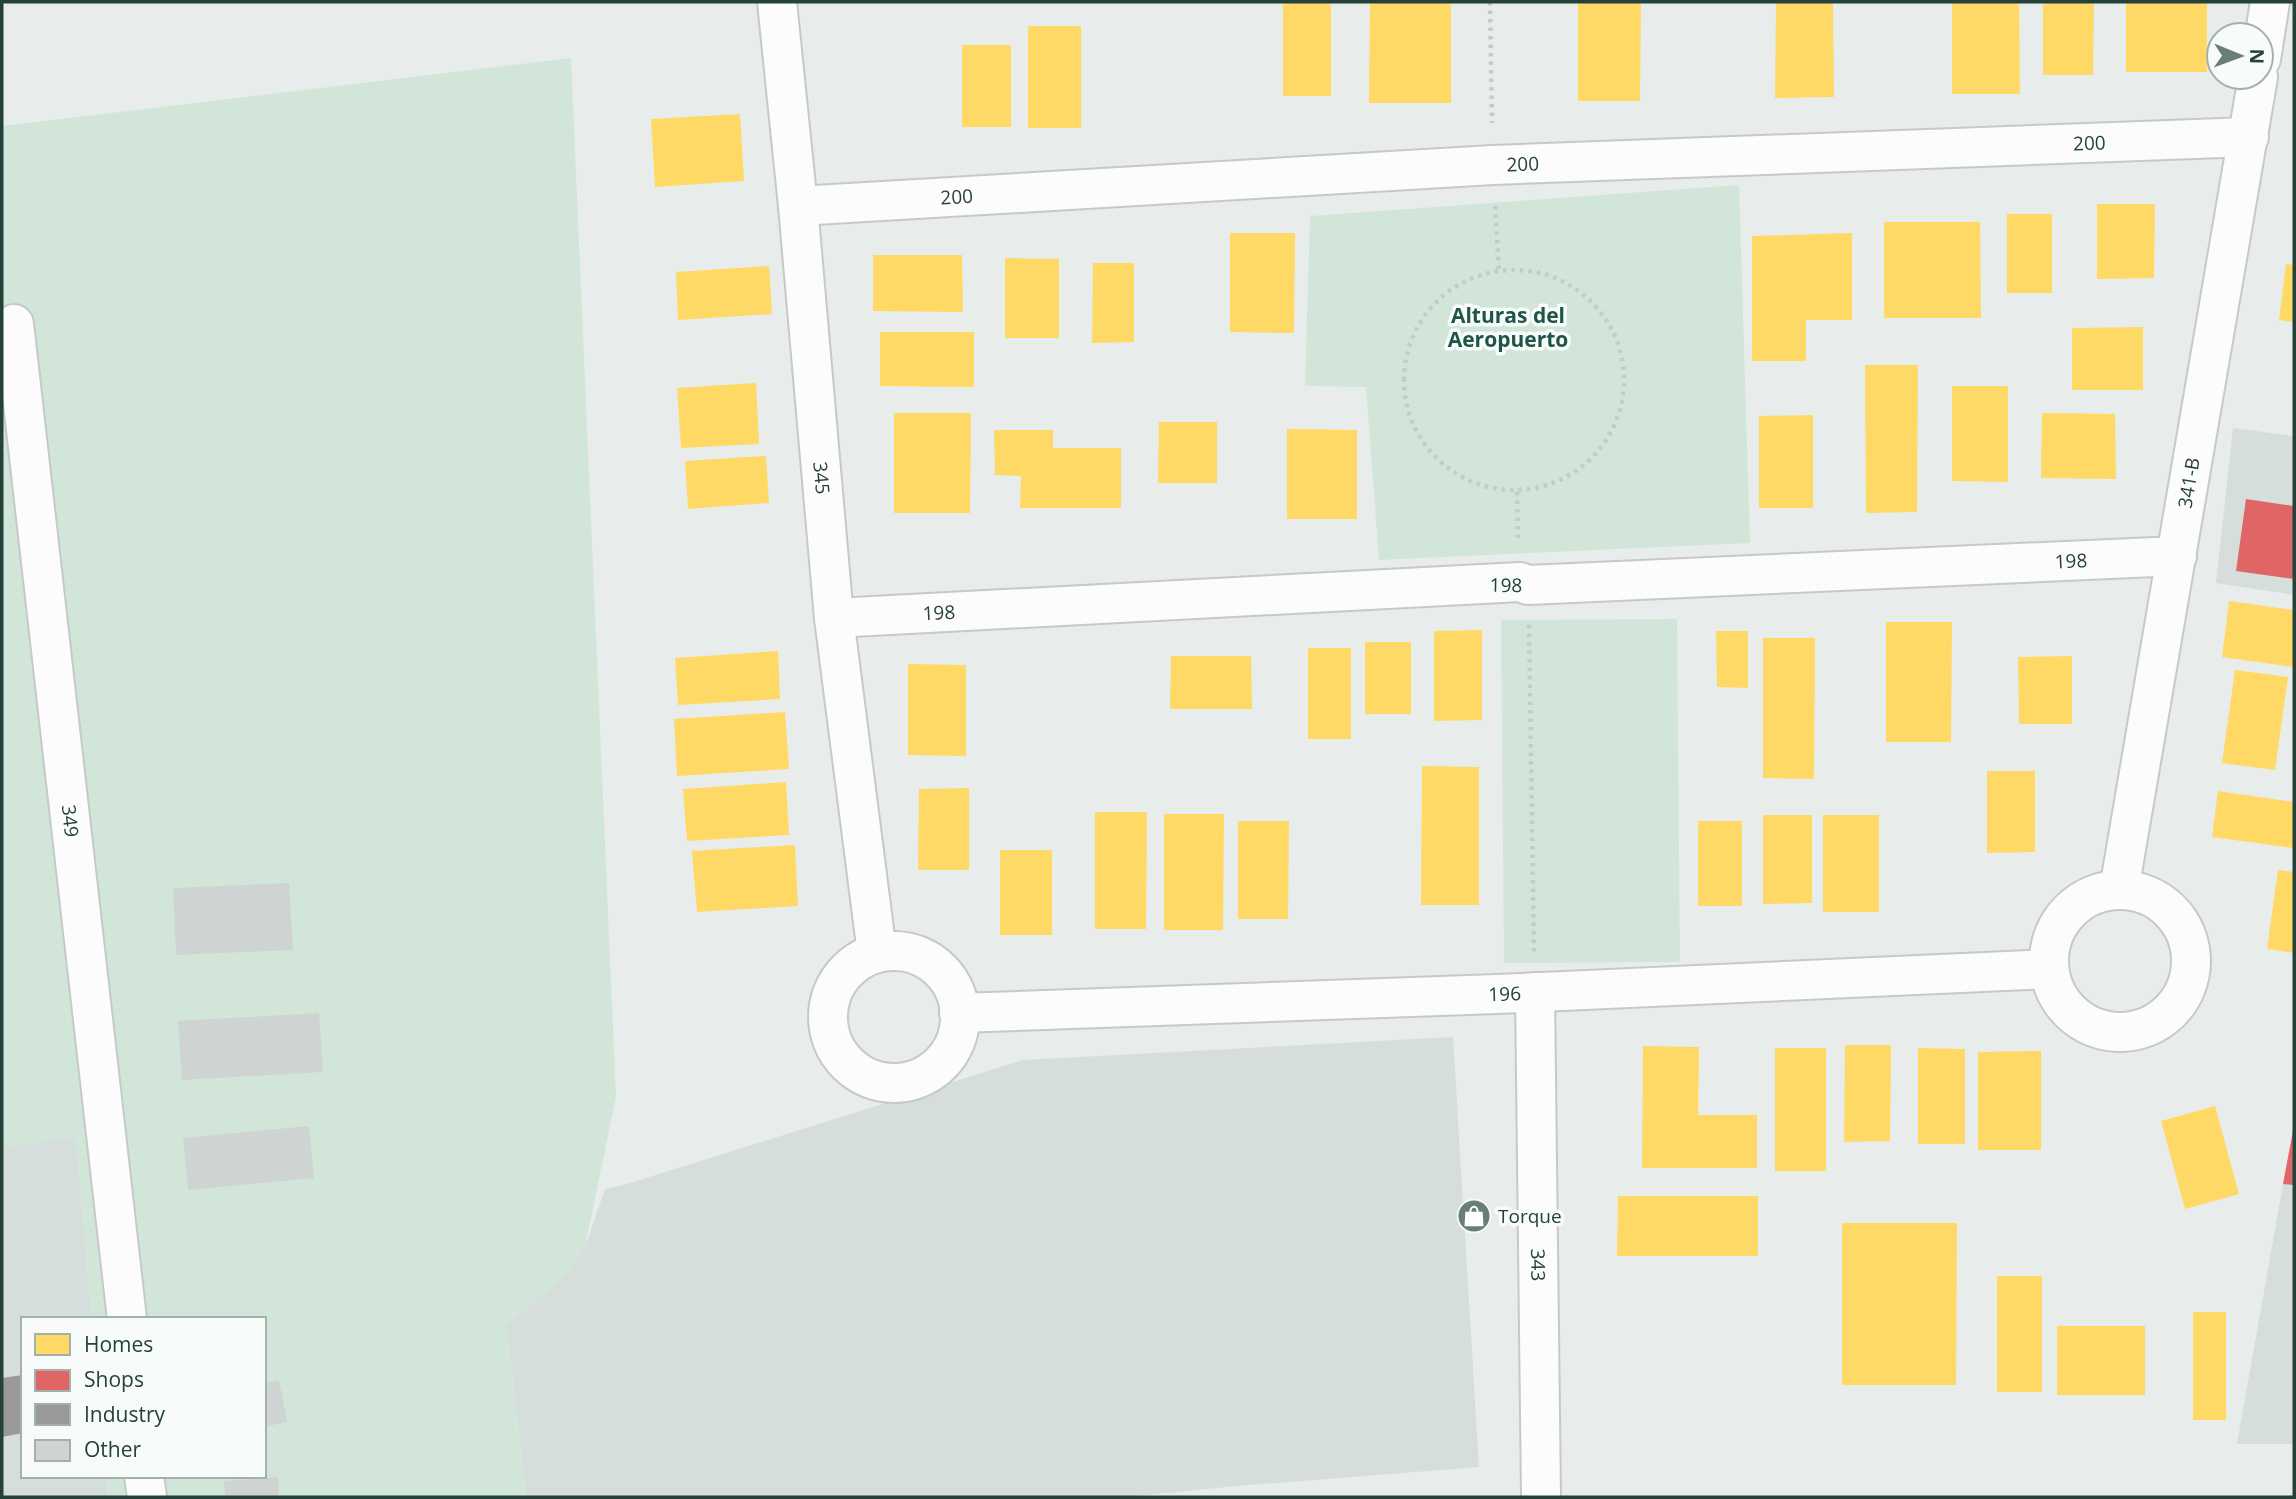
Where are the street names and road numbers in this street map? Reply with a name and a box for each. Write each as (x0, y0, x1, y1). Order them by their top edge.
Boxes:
street label: 200 (2073, 129, 2106, 157)
street label: 200 (1506, 150, 1540, 177)
street label: 200 (940, 183, 974, 211)
street label: 341-B (2171, 456, 2206, 510)
street label: 345 (807, 461, 836, 495)
street label: 198 (2054, 547, 2088, 574)
street label: 198 (1489, 572, 1523, 598)
street label: 198 (922, 599, 956, 626)
street label: 349 (56, 803, 85, 838)
street label: 196 (1488, 980, 1522, 1007)
street label: 343 (1525, 1249, 1551, 1281)

